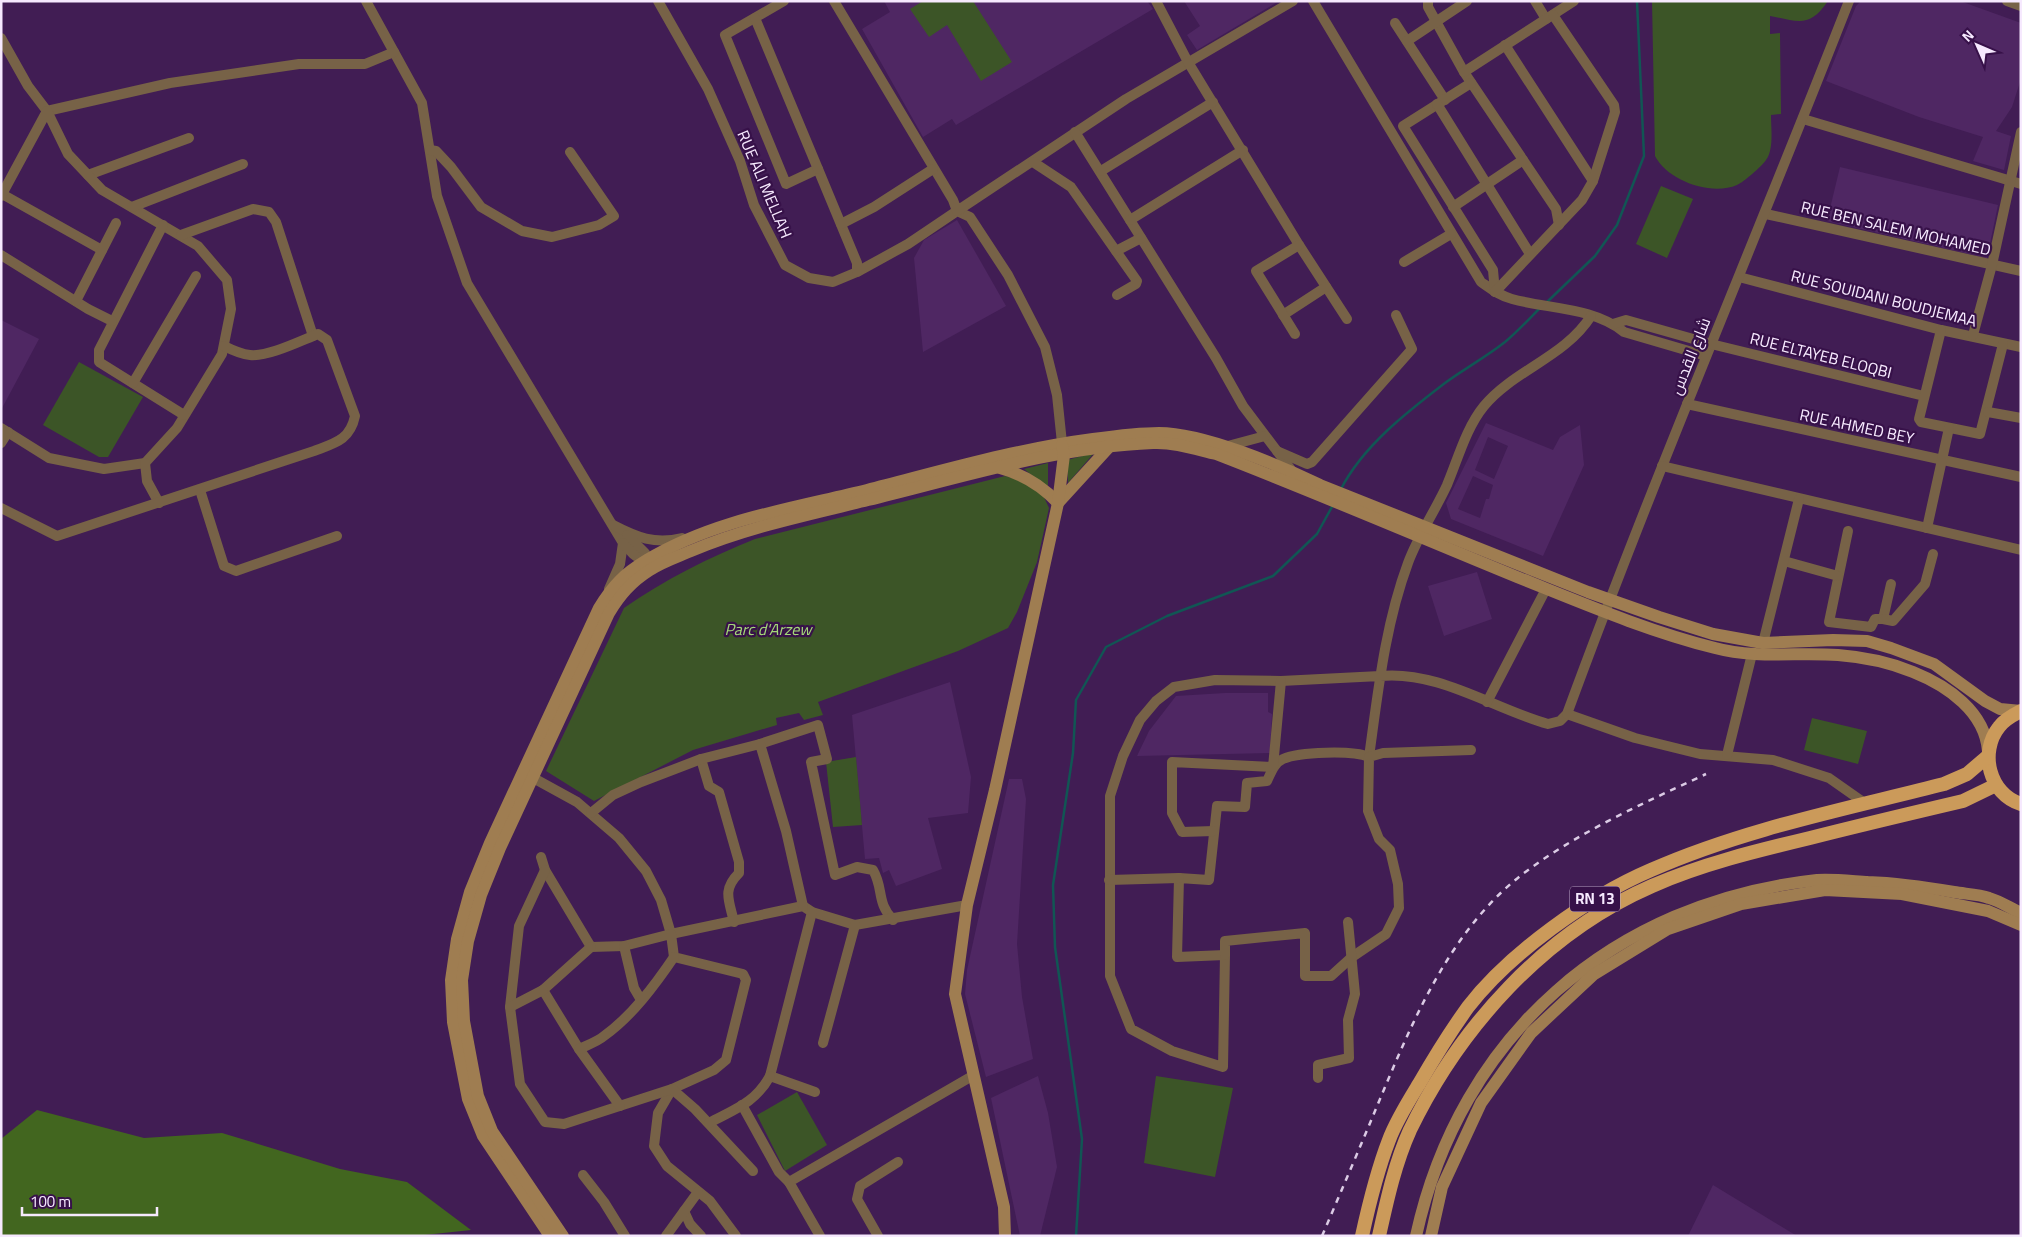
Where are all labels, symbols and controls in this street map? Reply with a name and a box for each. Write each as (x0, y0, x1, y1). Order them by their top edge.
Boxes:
north arrow (1952, 20, 2002, 70)
text: N (1955, 23, 1980, 48)
street label: RUE ALI MELLAH (729, 125, 801, 243)
street label: RUE BEN SALEM MOHAMED (1798, 192, 1994, 264)
street label: RUE SOUIDANI BOUDJEMAA (1788, 260, 1981, 336)
street label: شارع القدس (1661, 313, 1719, 399)
street label: RUE ELTAYEB ELOQBI (1747, 323, 1895, 387)
street label: RUE AHMED BEY (1797, 399, 1917, 453)
park label: Parc d'Arzew (724, 614, 813, 644)
road number: RN 13 (1570, 886, 1620, 912)
scale bar (22, 1184, 158, 1216)
text: 100 m (30, 1187, 71, 1216)

